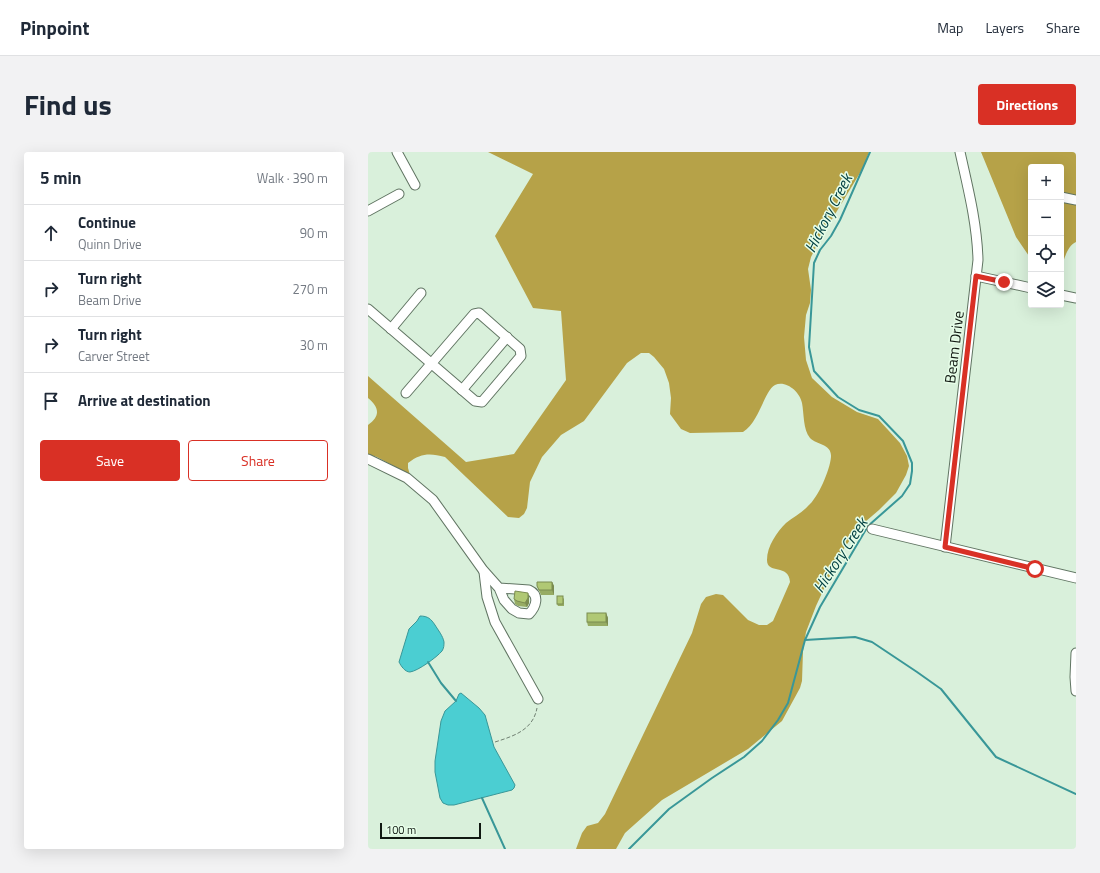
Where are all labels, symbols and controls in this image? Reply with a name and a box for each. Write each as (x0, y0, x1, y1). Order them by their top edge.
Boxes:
text: Pinpoint (20, 13, 89, 42)
text: Map (937, 17, 963, 38)
text: Layers (985, 17, 1024, 38)
text: Share (1046, 17, 1080, 38)
text: Find us (24, 83, 112, 126)
button: Directions (978, 84, 1076, 125)
map controls (1028, 164, 1064, 308)
button: + (1028, 164, 1064, 200)
text: 5 min (40, 165, 81, 191)
text: Walk · 390 m (257, 168, 328, 188)
water label: Hickory Creek (798, 168, 859, 256)
button: − (1028, 200, 1064, 236)
text: Continue (78, 211, 136, 234)
icon: ahead (40, 222, 62, 244)
text: 90 m (300, 223, 328, 243)
text: Quinn Drive (78, 234, 142, 254)
button: locate (1028, 236, 1064, 272)
text: Turn right (78, 267, 142, 290)
button: layers (1028, 272, 1064, 308)
route end (995, 273, 1013, 291)
icon: right (40, 278, 62, 300)
text: 270 m (292, 279, 328, 299)
text: Beam Drive (78, 290, 141, 310)
street label: Beam Drive (938, 309, 970, 385)
text: Turn right (78, 323, 142, 346)
icon: right (40, 334, 62, 356)
text: 30 m (300, 335, 328, 355)
text: Carver Street (78, 346, 150, 366)
text: Arrive at destination (78, 389, 211, 412)
icon: arrive (40, 390, 62, 412)
button: Save (40, 440, 180, 481)
button: Share (188, 440, 328, 481)
water label: Hickory Creek (807, 511, 874, 597)
route start (1026, 560, 1044, 578)
scale bar (380, 821, 481, 840)
text: 100 m (386, 822, 416, 838)

